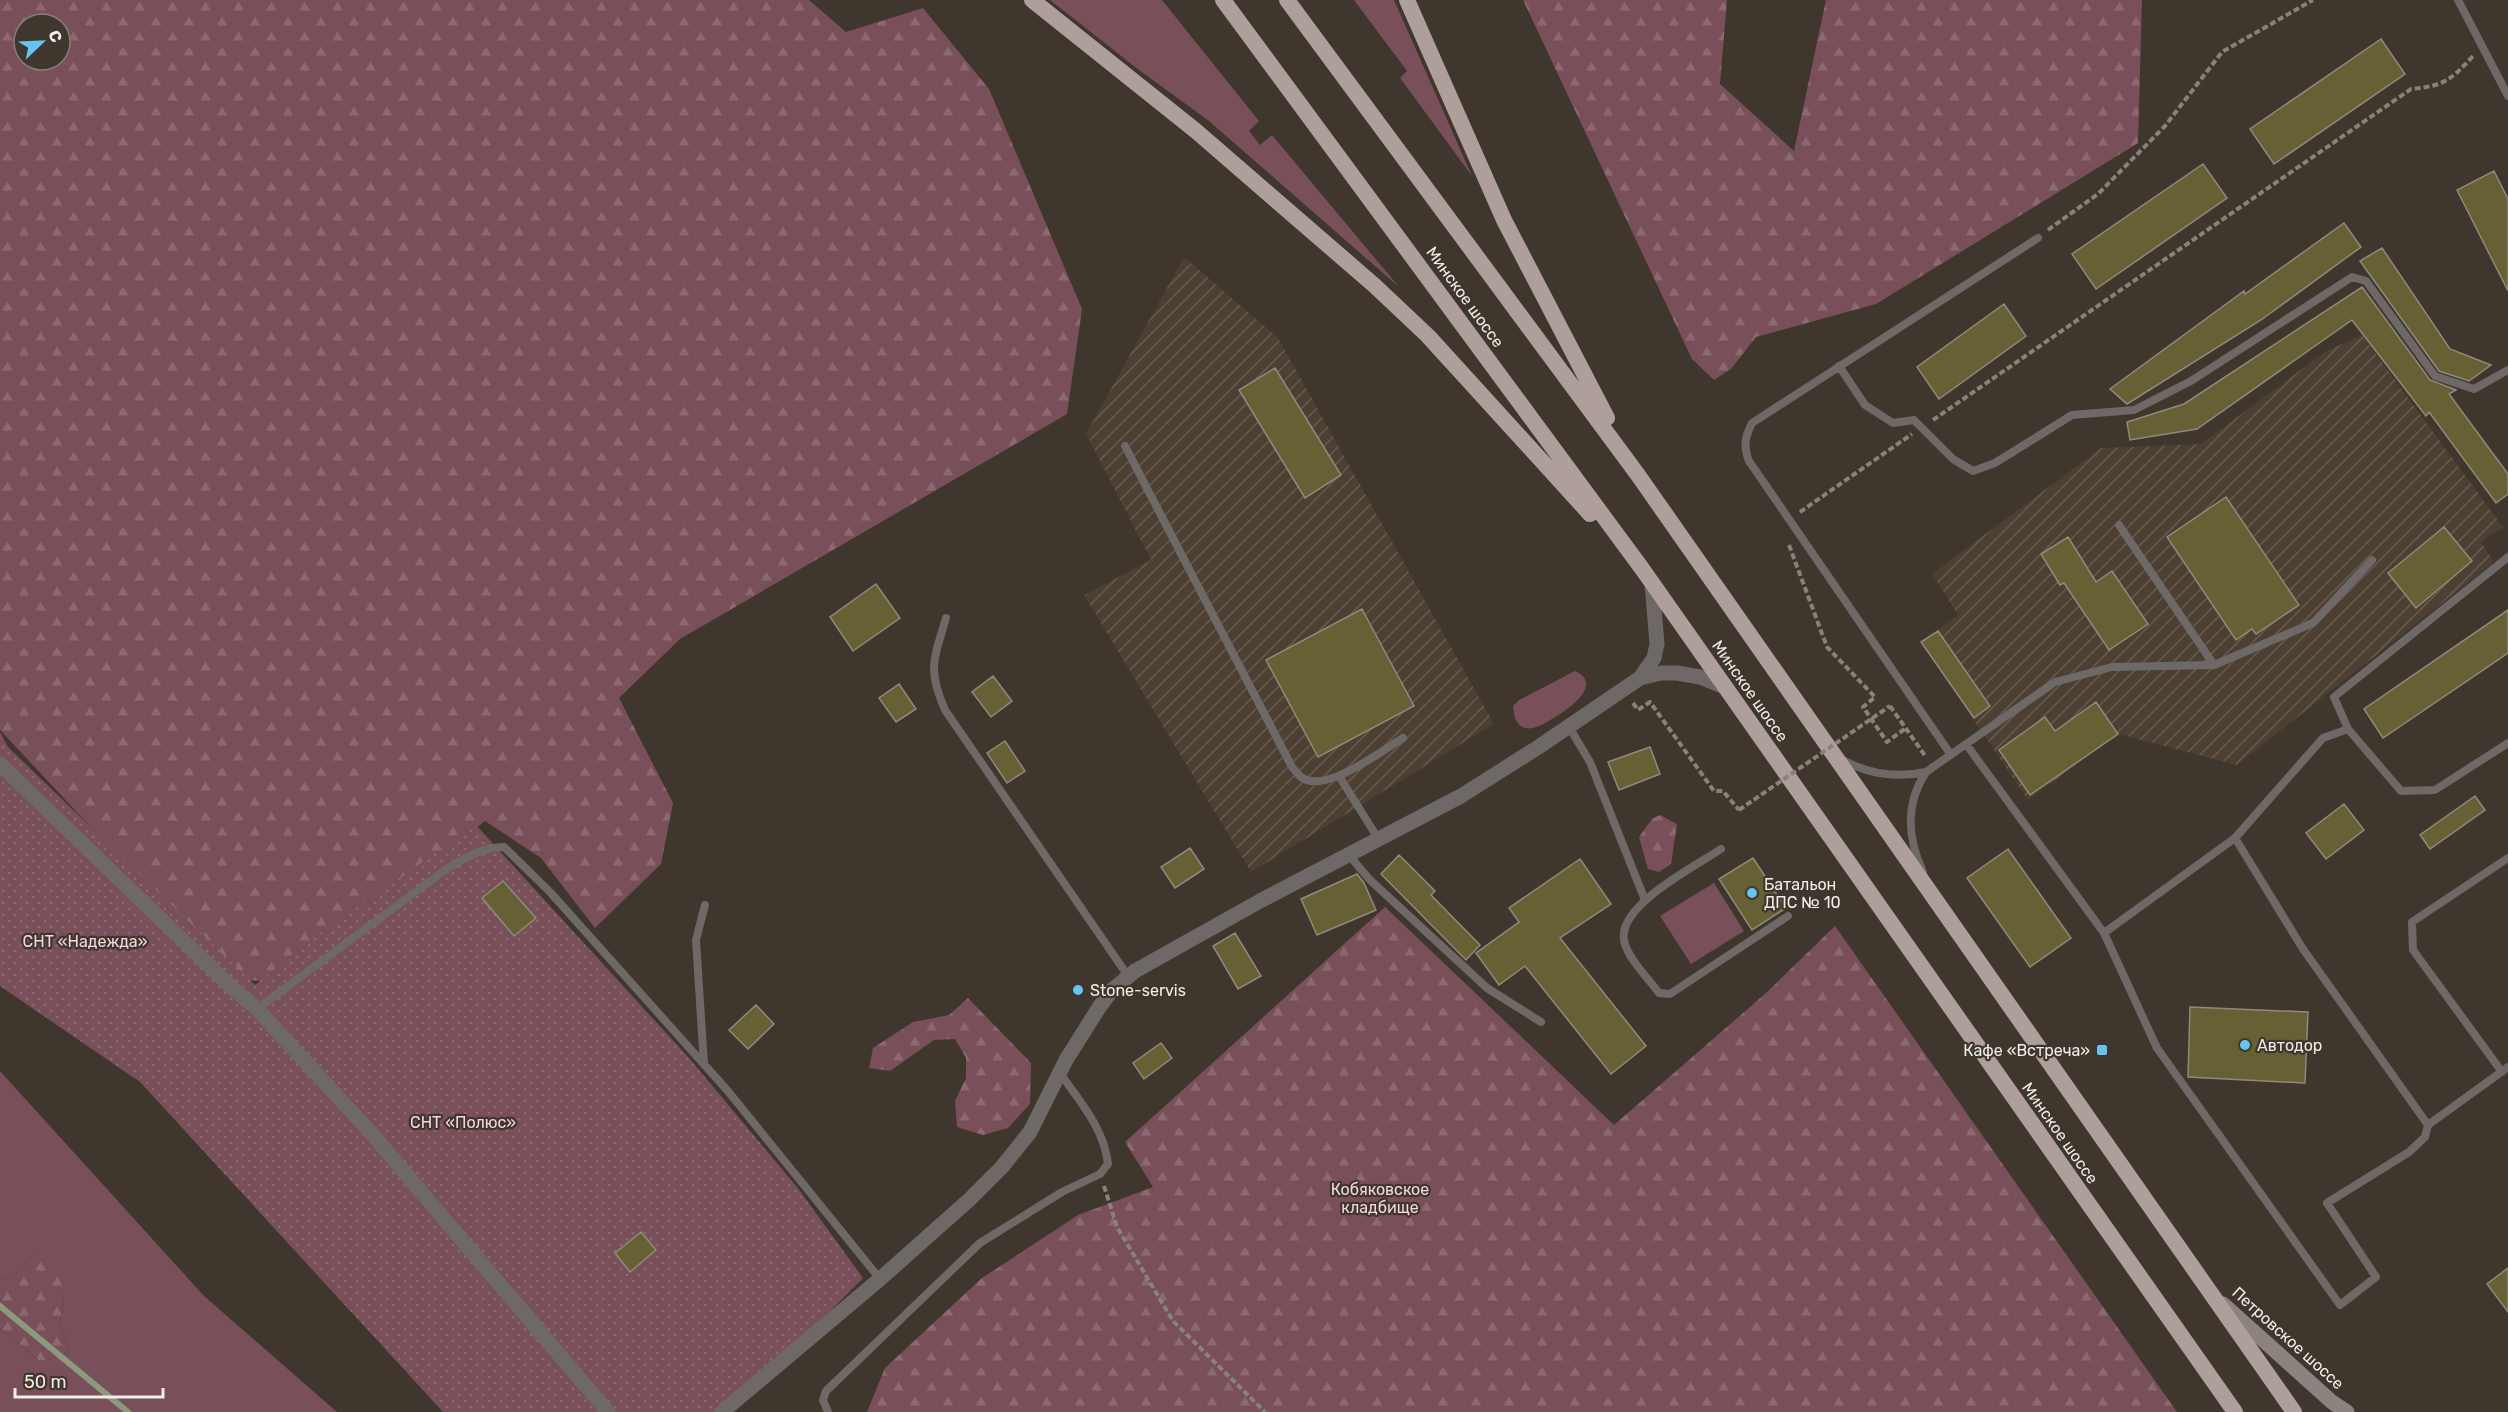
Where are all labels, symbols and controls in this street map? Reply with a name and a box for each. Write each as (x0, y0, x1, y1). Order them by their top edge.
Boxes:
north arrow (12, 12, 72, 72)
text: С (44, 27, 66, 45)
street label: Минское шоссе (1422, 243, 1508, 351)
street label: Минское шоссе (1708, 637, 1792, 745)
place label: Батальон ДПС № 10 (1764, 875, 1841, 912)
marker: Батальон ДПС № 10 (1745, 886, 1759, 900)
park label: СНТ «Надежда» (23, 932, 148, 951)
place label: Stone-servis (1090, 981, 1186, 1000)
marker: Stone-servis (1071, 983, 1085, 997)
place label: Автодор (2257, 1036, 2322, 1055)
marker: Автодор (2238, 1038, 2252, 1052)
place label: Кафе «Встреча» (1963, 1041, 2090, 1060)
marker: Кафе «Встреча» (2095, 1043, 2109, 1057)
street label: Минское шоссе (2018, 1079, 2102, 1187)
park label: СНТ «Полюс» (410, 1113, 516, 1132)
park label: Кобяковское кладбище (1331, 1180, 1429, 1217)
street label: Петровское шоссе (2228, 1283, 2348, 1393)
scale bar (15, 1361, 164, 1399)
text: 50 m (24, 1371, 67, 1393)

